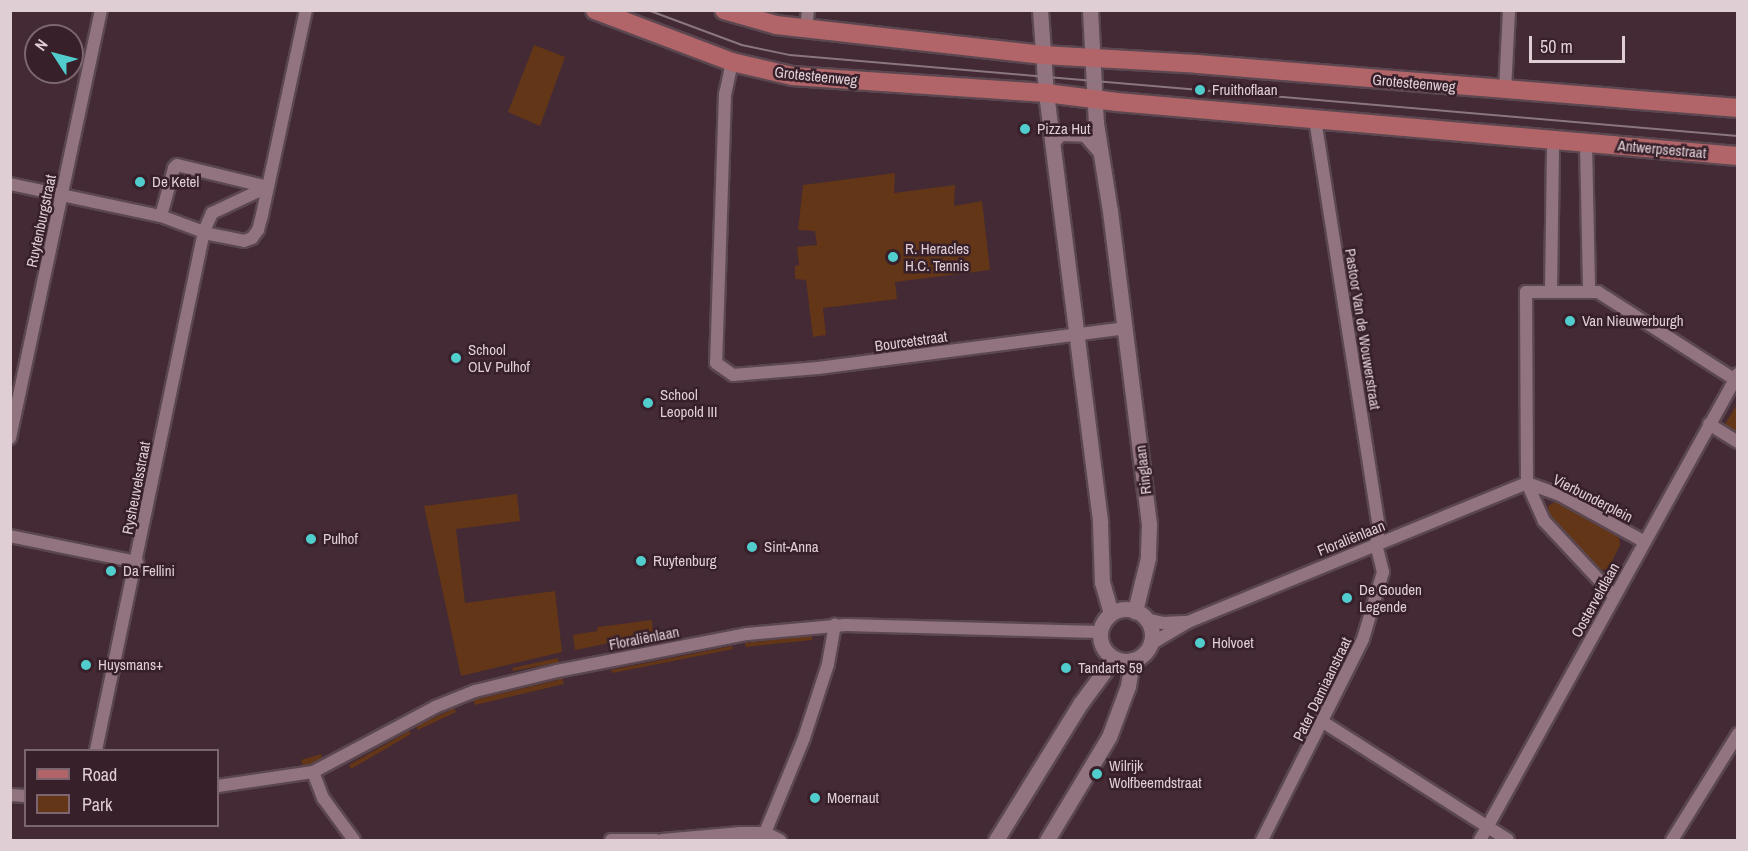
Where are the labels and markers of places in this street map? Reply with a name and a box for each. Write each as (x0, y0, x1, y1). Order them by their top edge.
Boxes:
place label: Fruithoflaan (1212, 81, 1278, 99)
marker: Fruithoflaan (1193, 83, 1207, 97)
place label: Pizza Hut (1037, 120, 1090, 138)
marker: Pizza Hut (1018, 122, 1032, 136)
place label: De Ketel (152, 173, 199, 191)
marker: De Ketel (133, 175, 147, 189)
place label: R. Heracles H.C. Tennis (905, 239, 969, 274)
marker: R. Heracles H.C. Tennis (886, 250, 900, 264)
place label: Van Nieuwerburgh (1582, 312, 1684, 330)
marker: Van Nieuwerburgh (1563, 314, 1577, 328)
place label: School OLV Pulhof (468, 340, 530, 375)
marker: School OLV Pulhof (449, 351, 463, 365)
place label: School Leopold III (660, 385, 717, 420)
marker: School Leopold III (641, 396, 655, 410)
place label: Pulhof (323, 530, 358, 548)
marker: Pulhof (304, 532, 318, 546)
place label: Sint-Anna (764, 538, 819, 556)
marker: Sint-Anna (745, 540, 759, 554)
place label: Ruytenburg (653, 552, 717, 570)
marker: Ruytenburg (634, 554, 648, 568)
place label: Da Fellini (123, 562, 175, 580)
marker: Da Fellini (104, 564, 118, 578)
place label: De Gouden Legende (1359, 580, 1422, 615)
marker: De Gouden Legende (1340, 591, 1354, 605)
place label: Holvoet (1212, 634, 1254, 652)
marker: Holvoet (1193, 636, 1207, 650)
place label: Huysmans+ (98, 656, 163, 674)
marker: Huysmans+ (79, 658, 93, 672)
place label: Tandarts 59 (1078, 659, 1143, 677)
marker: Tandarts 59 (1059, 661, 1073, 675)
place label: Wilrijk Wolfbeemdstraat (1109, 756, 1202, 791)
marker: Wilrijk Wolfbeemdstraat (1090, 767, 1104, 781)
place label: Moernaut (827, 789, 879, 807)
marker: Moernaut (808, 791, 822, 805)

